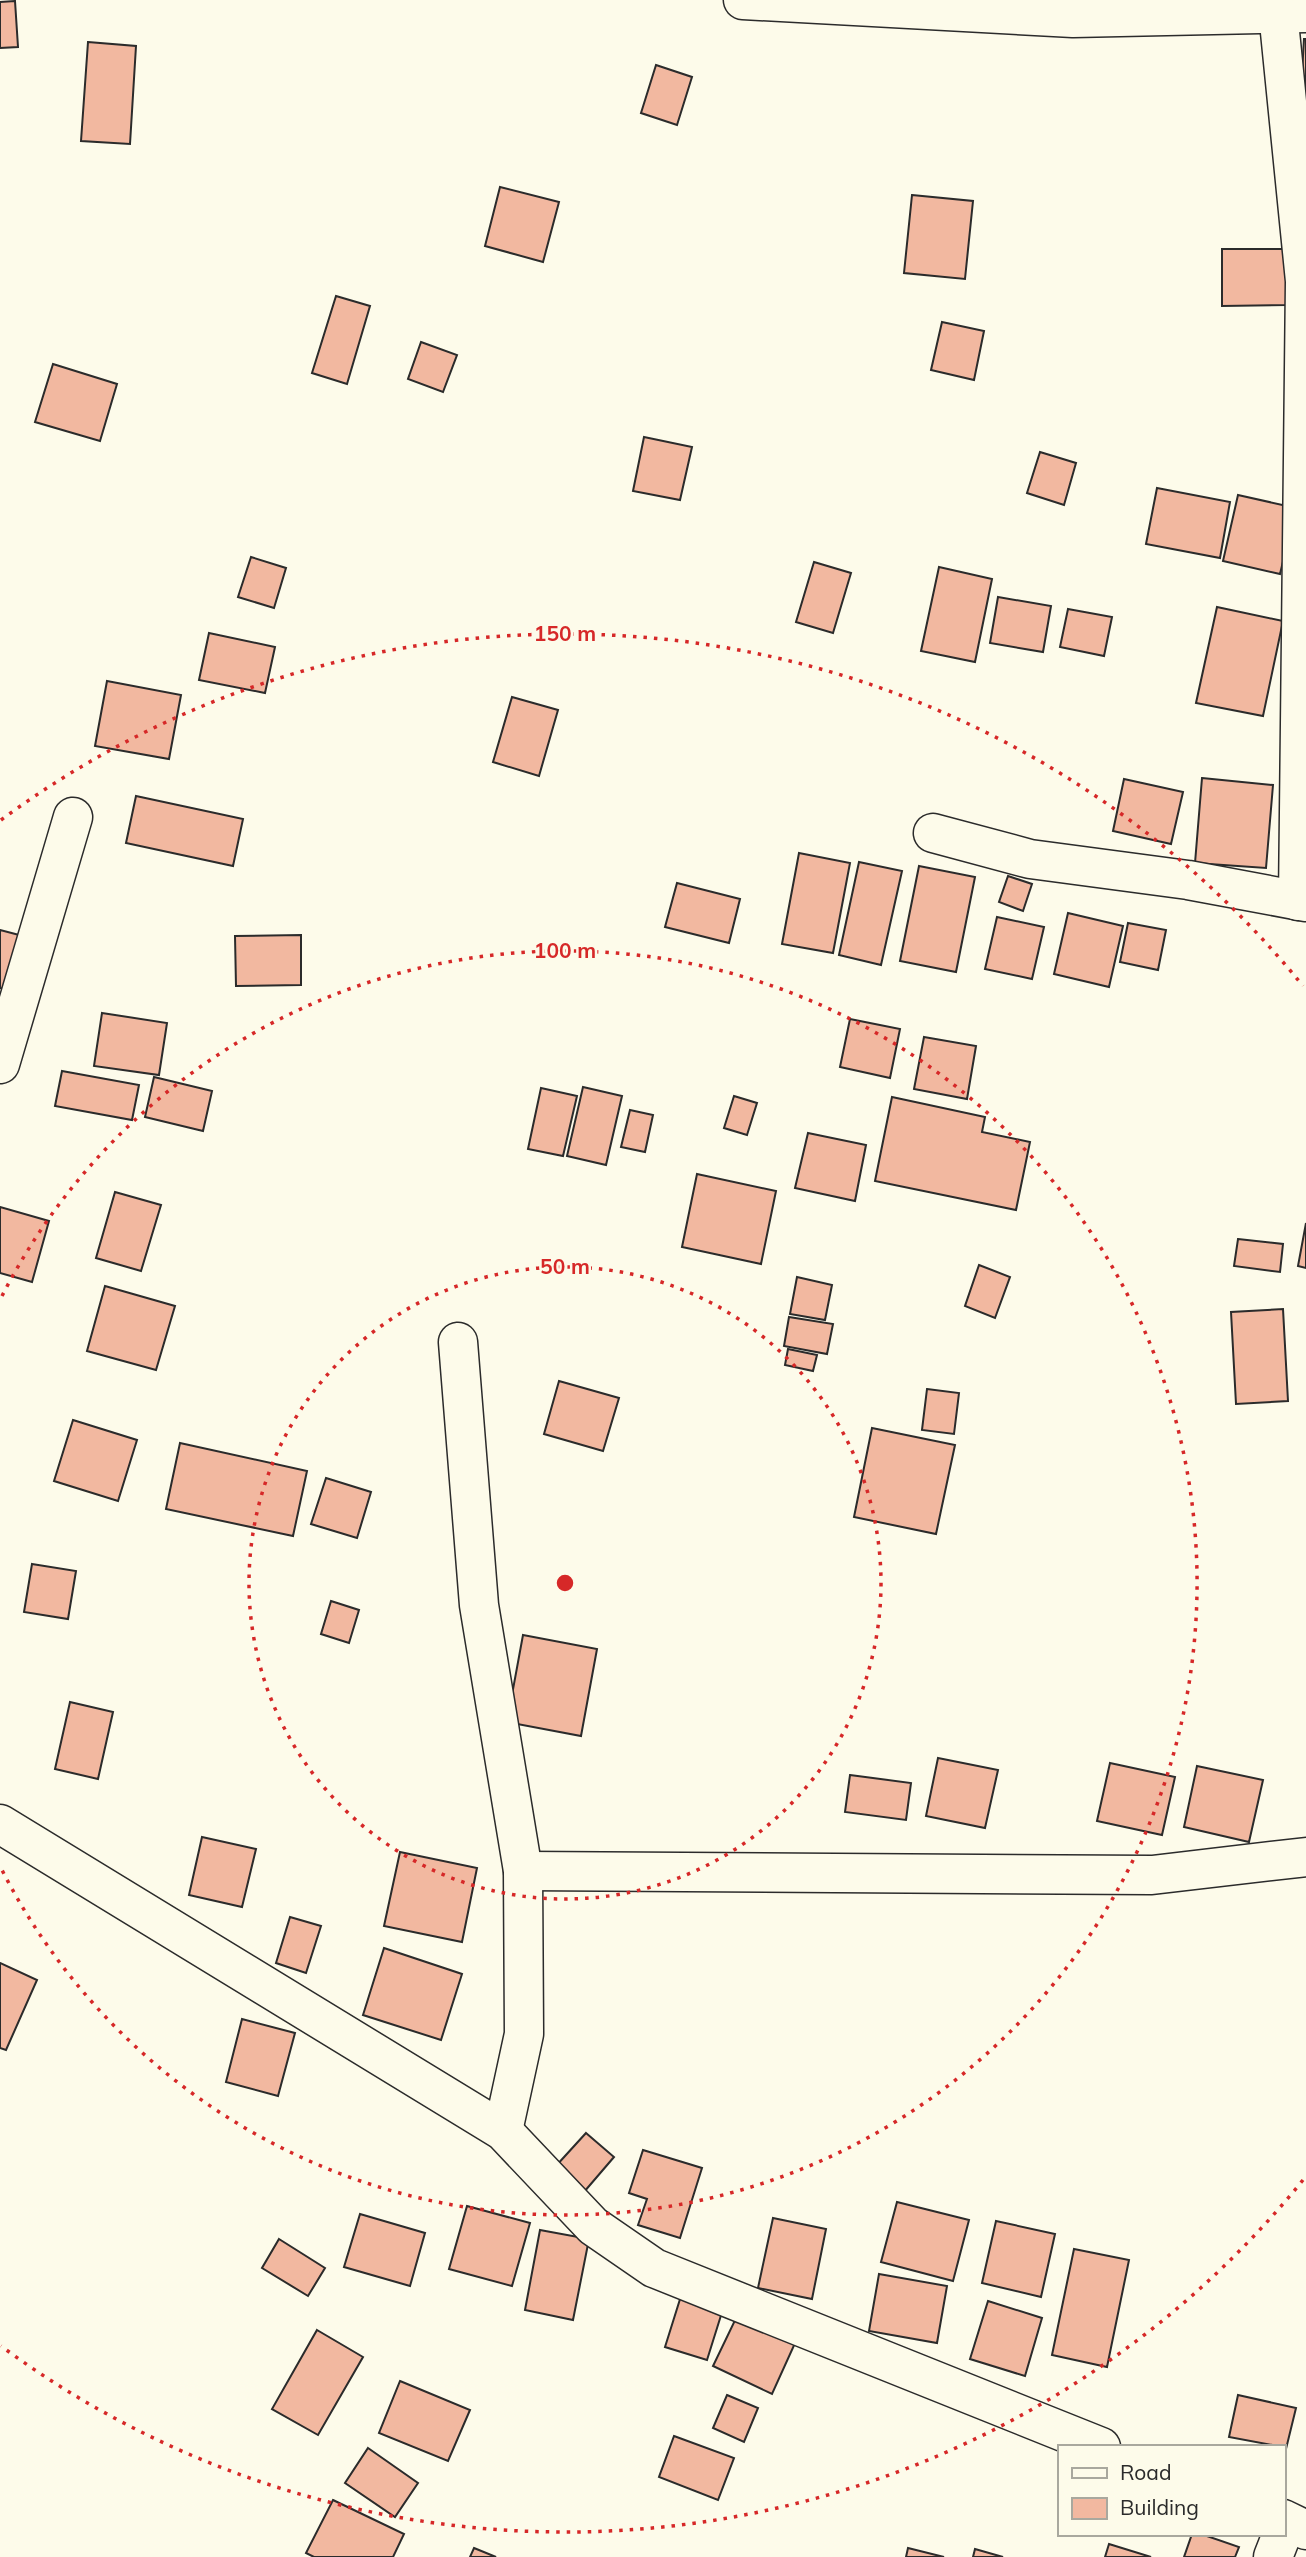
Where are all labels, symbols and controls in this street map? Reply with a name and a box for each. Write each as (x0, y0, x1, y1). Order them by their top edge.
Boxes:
text: 150 m (534, 620, 596, 646)
text: 100 m (534, 937, 596, 963)
text: 50 m (540, 1253, 590, 1279)
centre of rings (553, 1571, 577, 1595)
legend (1058, 2445, 1285, 2536)
text: Road (1120, 2459, 1171, 2485)
text: Building (1120, 2494, 1199, 2520)

